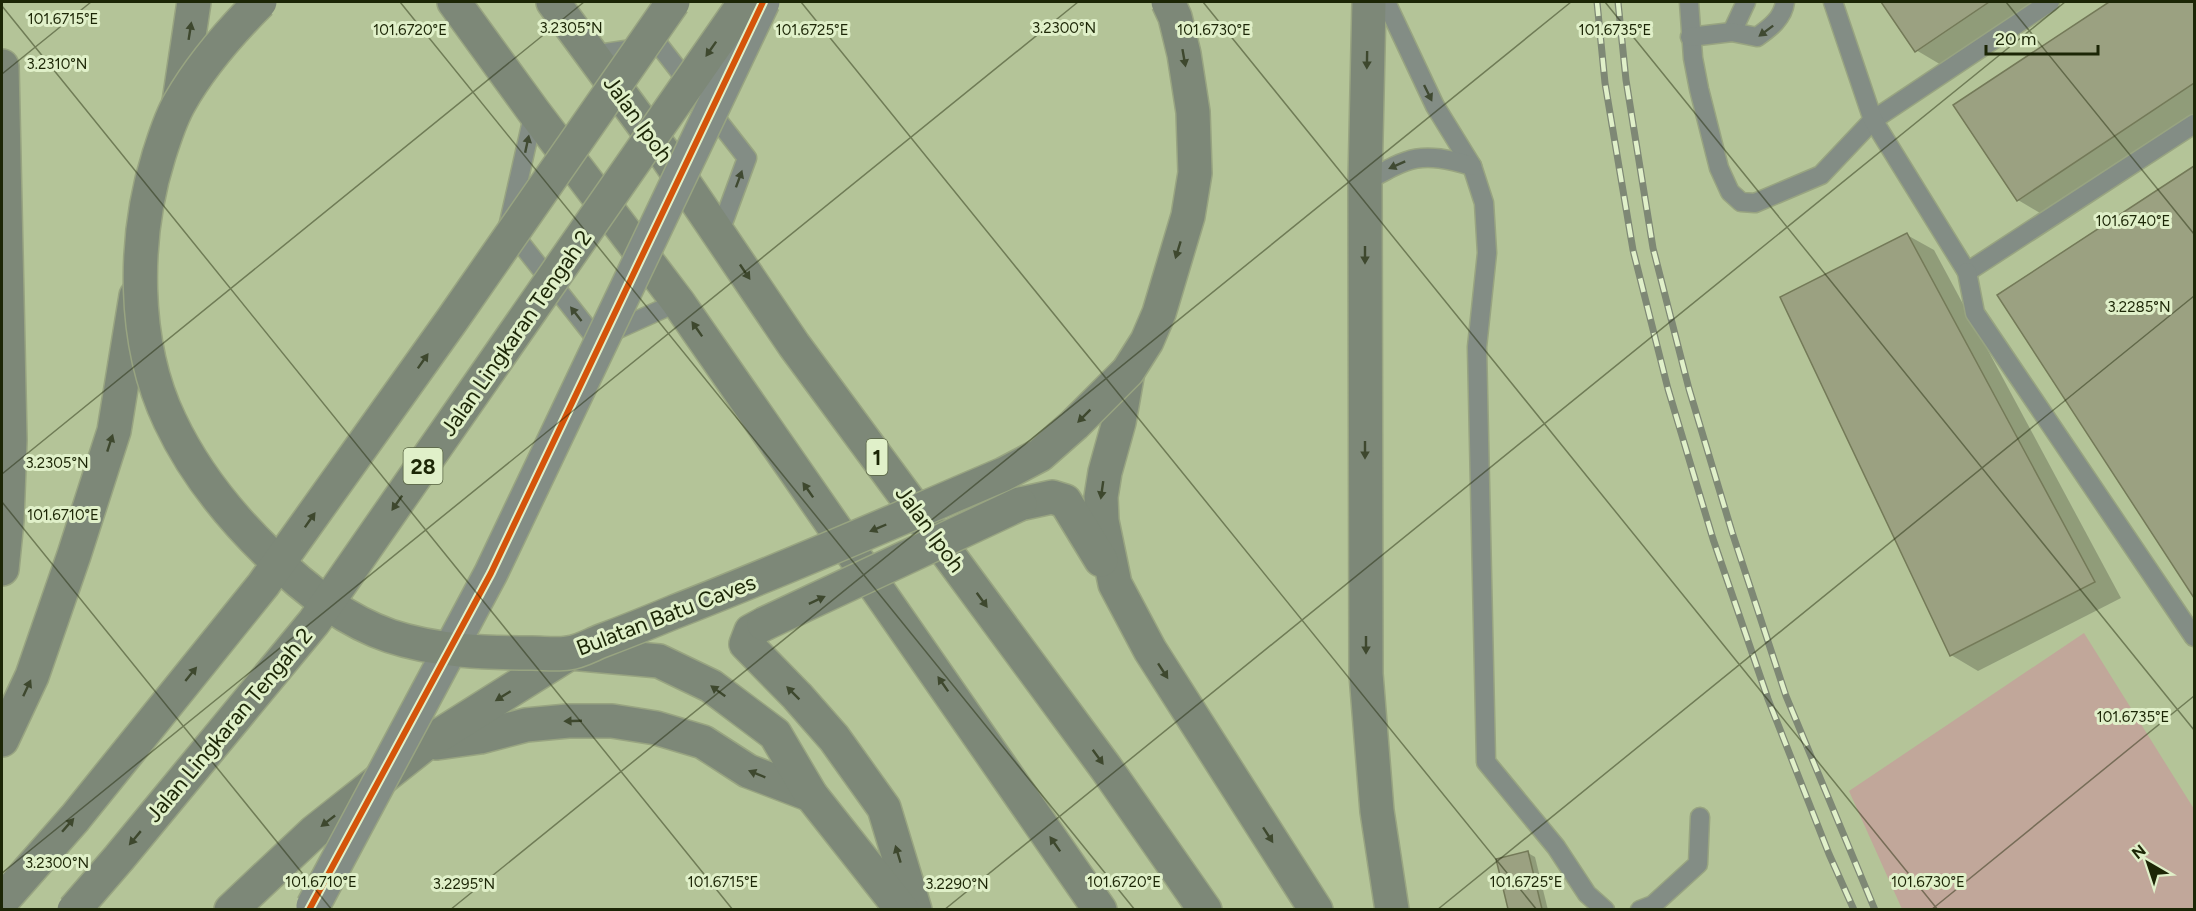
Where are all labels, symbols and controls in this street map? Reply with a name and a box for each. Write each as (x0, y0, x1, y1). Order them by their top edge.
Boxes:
text: 101.6715°E (28, 10, 98, 28)
scale bar (1986, 18, 2098, 56)
text: 3.2305°N (539, 19, 603, 37)
text: 3.2300°N (1032, 19, 1096, 37)
text: 101.6720°E (373, 21, 447, 39)
text: 101.6725°E (775, 21, 849, 39)
text: 101.6730°E (1177, 21, 1251, 39)
text: 101.6735°E (1579, 21, 1651, 39)
one-way arrow (186, 22, 195, 41)
one-way arrow (1758, 25, 1774, 37)
text: 20 m (1995, 28, 2036, 50)
one-way arrow (706, 42, 718, 57)
one-way arrow (1180, 48, 1189, 67)
one-way arrow (1363, 50, 1372, 69)
text: 3.2310°N (27, 55, 87, 73)
street label: Jalan Ipoh (598, 70, 678, 168)
one-way arrow (1424, 84, 1433, 101)
one-way arrow (522, 135, 532, 154)
one-way arrow (1387, 160, 1405, 170)
one-way arrow (735, 170, 744, 188)
text: 101.6740°E (2095, 212, 2171, 230)
street label: Jalan Lingkaran Tengah 2 (435, 225, 597, 441)
one-way arrow (1173, 241, 1182, 259)
one-way arrow (1360, 245, 1370, 264)
one-way arrow (739, 263, 750, 280)
text: 3.2285°N (2107, 298, 2171, 316)
one-way arrow (570, 306, 583, 322)
one-way arrow (691, 322, 703, 338)
one-way arrow (417, 353, 428, 369)
one-way arrow (1077, 408, 1091, 422)
one-way arrow (105, 434, 115, 452)
road number: 1 (866, 439, 888, 475)
one-way arrow (1360, 440, 1370, 459)
road number: 28 (404, 448, 442, 484)
text: 3.2305°N (25, 454, 89, 472)
street label: Jalan Ipoh (890, 480, 970, 578)
one-way arrow (1098, 481, 1107, 500)
one-way arrow (802, 482, 814, 498)
one-way arrow (392, 495, 403, 511)
text: 101.6710°E (27, 506, 99, 524)
one-way arrow (304, 512, 316, 528)
one-way arrow (868, 523, 886, 533)
street label: Bulatan Batu Caves (572, 568, 760, 662)
one-way arrow (976, 591, 988, 607)
one-way arrow (809, 595, 826, 604)
street label: Jalan Lingkaran Tengah 2 (140, 622, 318, 828)
one-way arrow (1361, 635, 1371, 654)
one-way arrow (1158, 663, 1169, 679)
one-way arrow (185, 666, 198, 682)
one-way arrow (937, 677, 949, 693)
one-way arrow (22, 679, 31, 696)
one-way arrow (711, 685, 727, 697)
one-way arrow (786, 685, 800, 700)
one-way arrow (495, 690, 511, 701)
text: 101.6735°E (2097, 708, 2169, 726)
one-way arrow (564, 717, 583, 726)
one-way arrow (1091, 749, 1103, 764)
one-way arrow (747, 769, 765, 779)
one-way arrow (321, 814, 336, 826)
one-way arrow (61, 818, 75, 833)
one-way arrow (1263, 827, 1274, 843)
one-way arrow (129, 831, 142, 846)
north arrow (2118, 833, 2178, 893)
one-way arrow (1049, 837, 1061, 853)
text: N (2128, 840, 2150, 863)
one-way arrow (893, 845, 902, 863)
text: 3.2300°N (25, 854, 89, 872)
text: 101.6710°E (285, 873, 357, 891)
text: 101.6715°E (688, 873, 758, 891)
text: 101.6720°E (1087, 873, 1161, 891)
text: 101.6725°E (1489, 873, 1563, 891)
text: 101.6730°E (1891, 873, 1965, 891)
text: 3.2295°N (433, 875, 495, 893)
text: 3.2290°N (925, 875, 989, 893)

